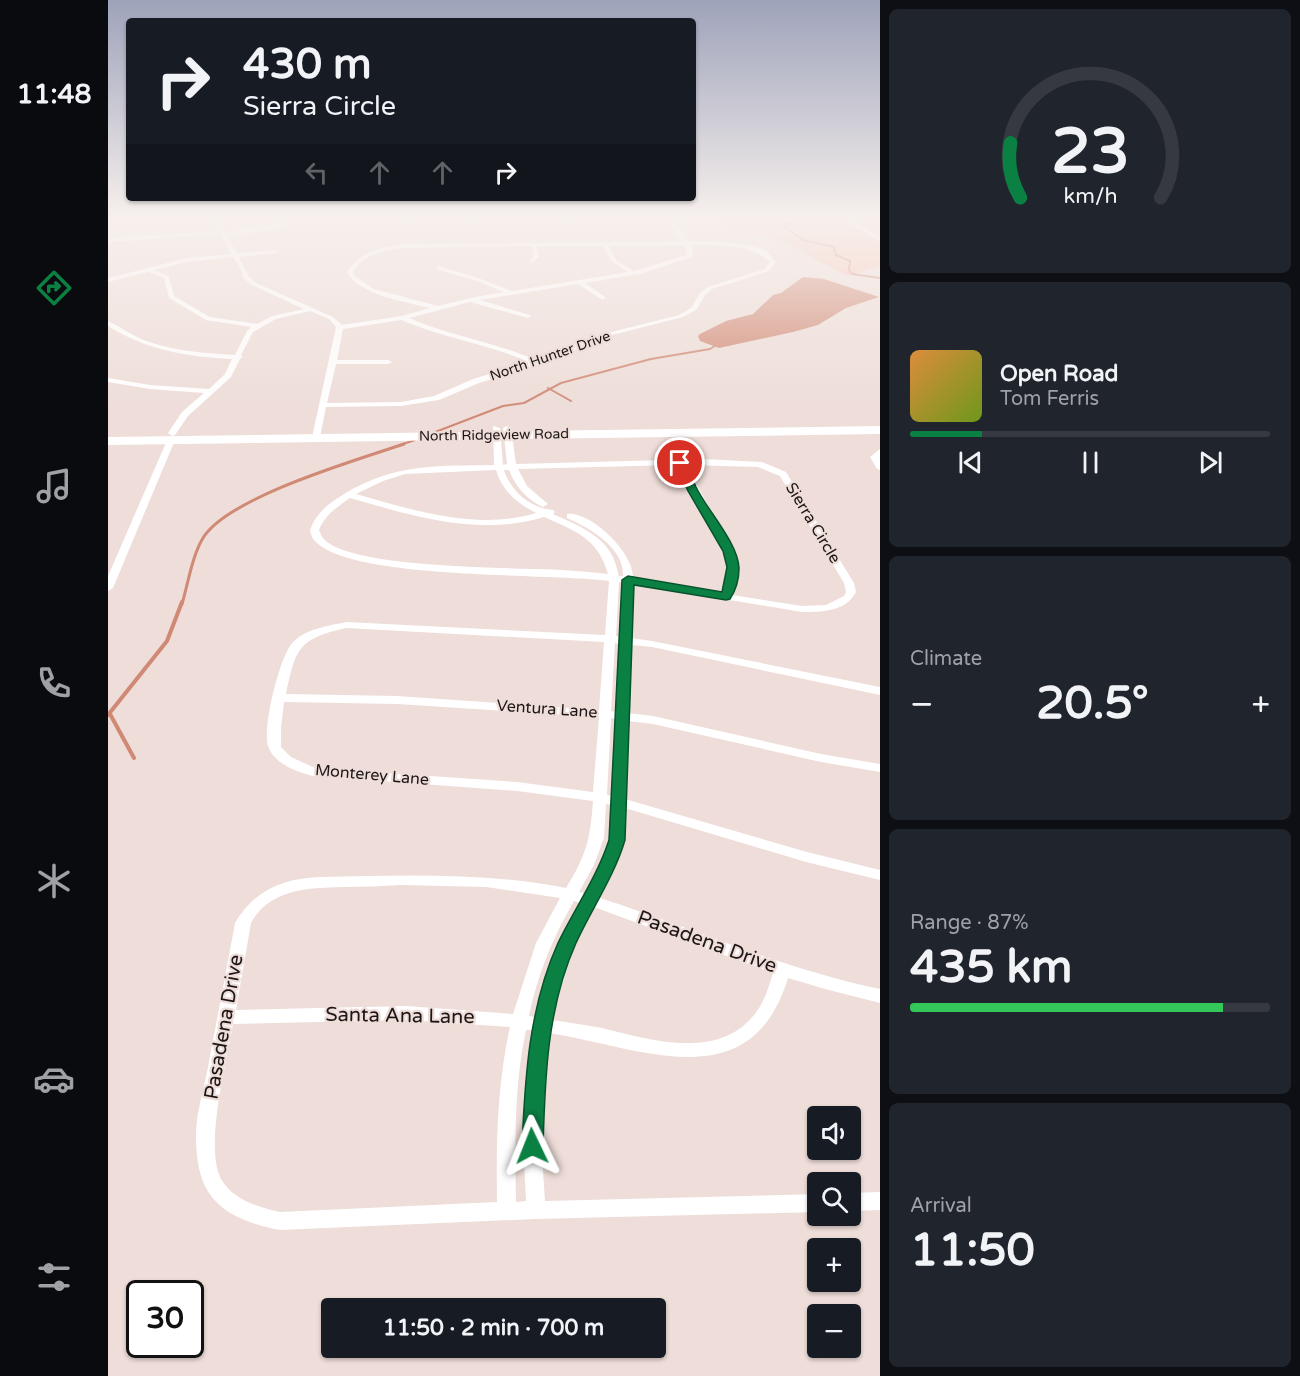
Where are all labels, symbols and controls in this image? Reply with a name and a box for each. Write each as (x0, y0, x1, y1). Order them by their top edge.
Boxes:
text: 430 m (243, 39, 372, 90)
icon: right (144, 42, 222, 120)
text: 11:48 (17, 78, 91, 111)
text: Sierra Circle (243, 90, 396, 123)
text: 23 (1051, 115, 1129, 190)
icon: left (300, 156, 333, 189)
icon: ahead (363, 156, 396, 189)
icon: ahead (426, 156, 459, 189)
icon: right (489, 156, 522, 189)
text: km/h (1063, 184, 1117, 210)
icon: directions (33, 267, 75, 309)
street label: North Hunter Drive (487, 327, 613, 385)
text: Open Road (1000, 361, 1118, 387)
text: Tom Ferris (1000, 387, 1099, 411)
street label: North Ridgeview Road (419, 425, 569, 445)
pin (654, 437, 705, 488)
icon: arrive (663, 446, 696, 479)
icon: previous (954, 446, 987, 479)
icon: pause (1074, 446, 1107, 479)
icon: next (1194, 446, 1227, 479)
icon: music (33, 465, 75, 507)
street label: Sierra Circle (781, 479, 845, 567)
text: Climate (910, 647, 982, 671)
icon: phone (33, 662, 75, 704)
text: 20.5° (1036, 677, 1149, 731)
text: − (910, 685, 934, 724)
text: + (1251, 685, 1270, 724)
street label: Ventura Lane (496, 696, 598, 722)
street label: Monterey Lane (314, 760, 430, 790)
icon: climate (33, 860, 75, 902)
street label: Pasadena Drive (634, 906, 780, 978)
text: Range · 87% (910, 911, 1029, 935)
text: 435 km (910, 941, 1072, 995)
street label: Pasadena Drive (199, 953, 249, 1101)
street label: Santa Ana Lane (325, 1003, 475, 1029)
icon: car (33, 1058, 75, 1100)
map controls (807, 1106, 861, 1358)
button: sound (807, 1106, 861, 1160)
position arrow (500, 1114, 564, 1178)
button: search (807, 1172, 861, 1226)
text: Arrival (910, 1194, 972, 1218)
text: 11:50 (910, 1224, 1035, 1278)
button: + (807, 1238, 861, 1292)
icon: filters (33, 1256, 75, 1298)
speed limit sign: 30 (126, 1280, 204, 1358)
button: − (807, 1304, 861, 1358)
text: 11:50 · 2 min · 700 m (383, 1315, 604, 1341)

